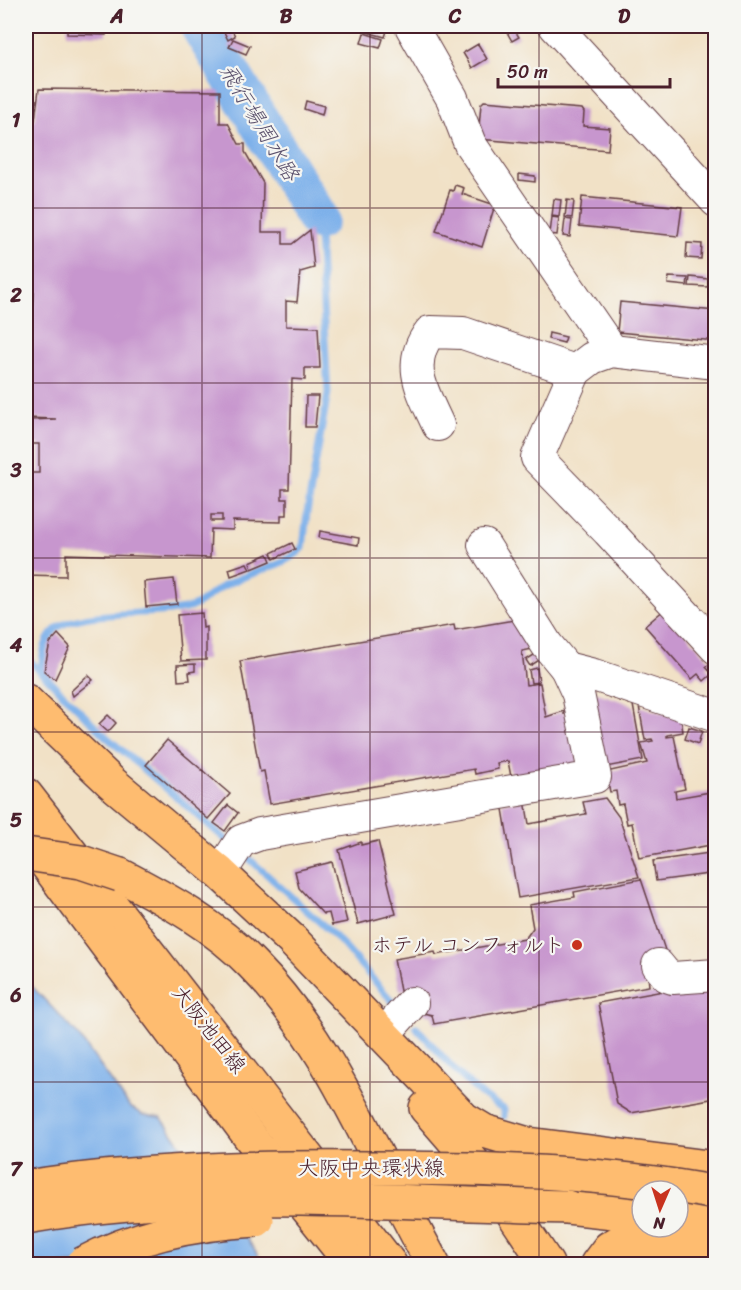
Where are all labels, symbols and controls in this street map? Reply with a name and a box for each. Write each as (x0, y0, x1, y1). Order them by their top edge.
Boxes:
text: A (109, 0, 124, 34)
text: B (280, 0, 293, 34)
text: C (448, 0, 462, 34)
text: D (618, 0, 631, 34)
scale bar (498, 51, 670, 89)
water label: 飛行場周水路 (209, 56, 311, 191)
text: 50 m (507, 56, 548, 88)
text: 1 (12, 103, 21, 138)
text: 2 (9, 278, 22, 313)
text: 3 (10, 453, 22, 488)
text: 4 (9, 628, 23, 663)
text: 5 (10, 803, 22, 838)
place label: ホテル コンフォルト (371, 926, 565, 964)
marker: ホテル コンフォルト (570, 938, 584, 952)
street label: 大阪池田線 (162, 976, 256, 1082)
text: 6 (9, 978, 22, 1013)
street label: 大阪中央環状線 (298, 1149, 445, 1187)
text: 7 (10, 1152, 23, 1187)
north arrow (630, 1179, 690, 1239)
text: N (652, 1209, 667, 1238)

